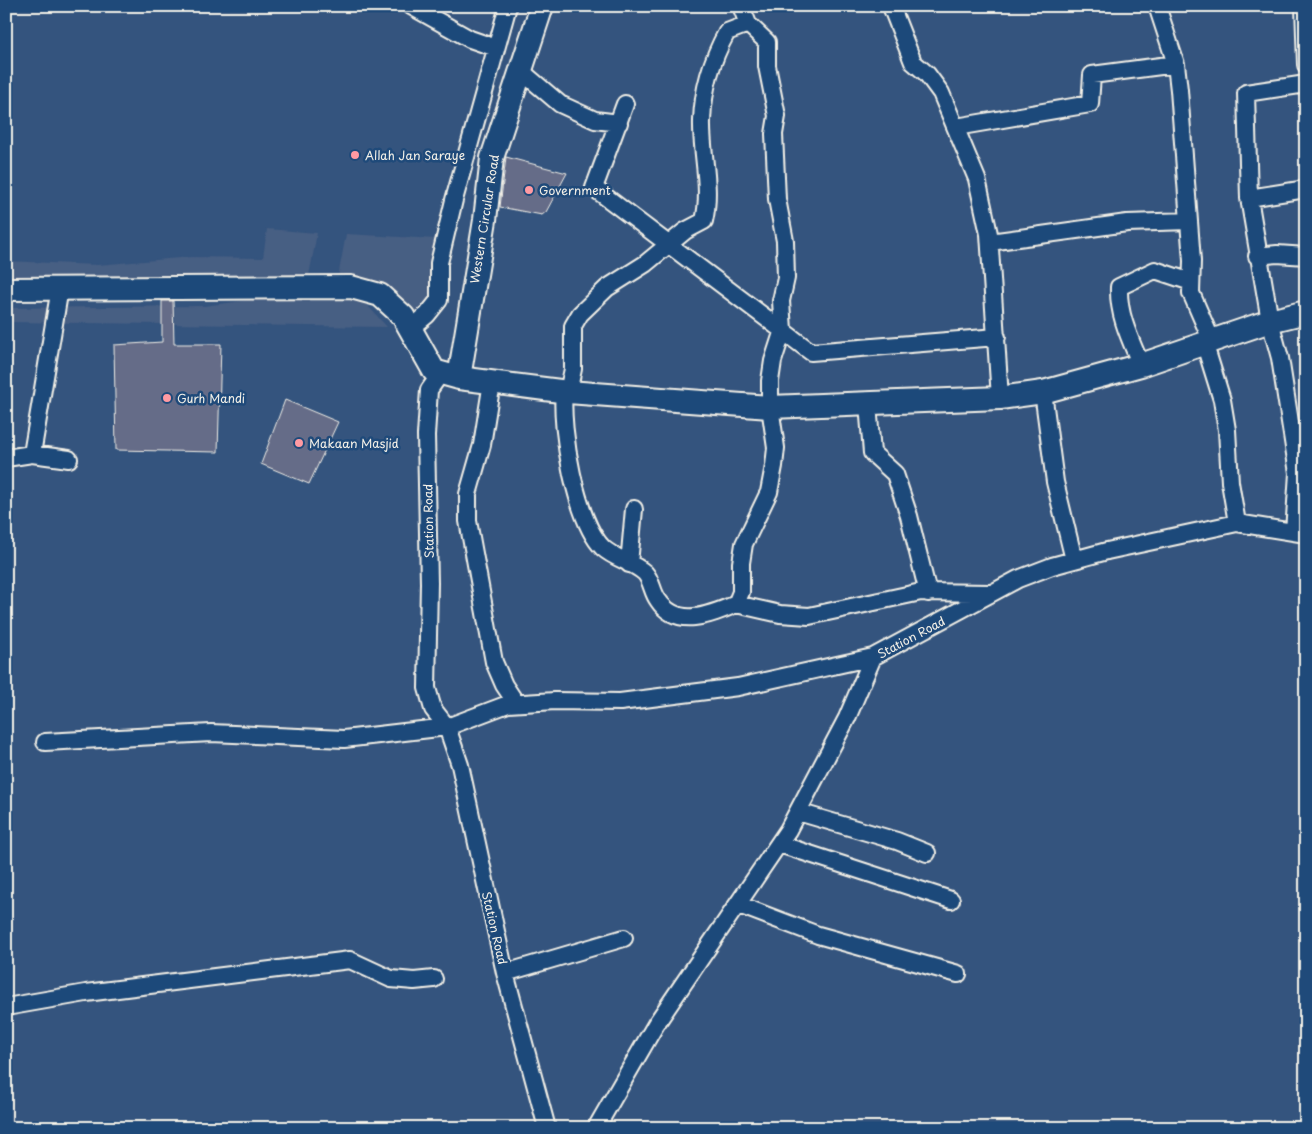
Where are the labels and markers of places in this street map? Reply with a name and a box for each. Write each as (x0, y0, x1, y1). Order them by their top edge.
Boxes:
place label: Allah Jan Saraye (365, 146, 465, 164)
marker: Allah Jan Saraye (349, 149, 361, 161)
place label: Government (539, 181, 611, 199)
marker: Government (523, 184, 535, 196)
place label: Gurh Mandi (177, 389, 245, 407)
marker: Gurh Mandi (161, 392, 173, 404)
place label: Makaan Masjid (309, 434, 399, 452)
marker: Makaan Masjid (293, 437, 305, 449)

